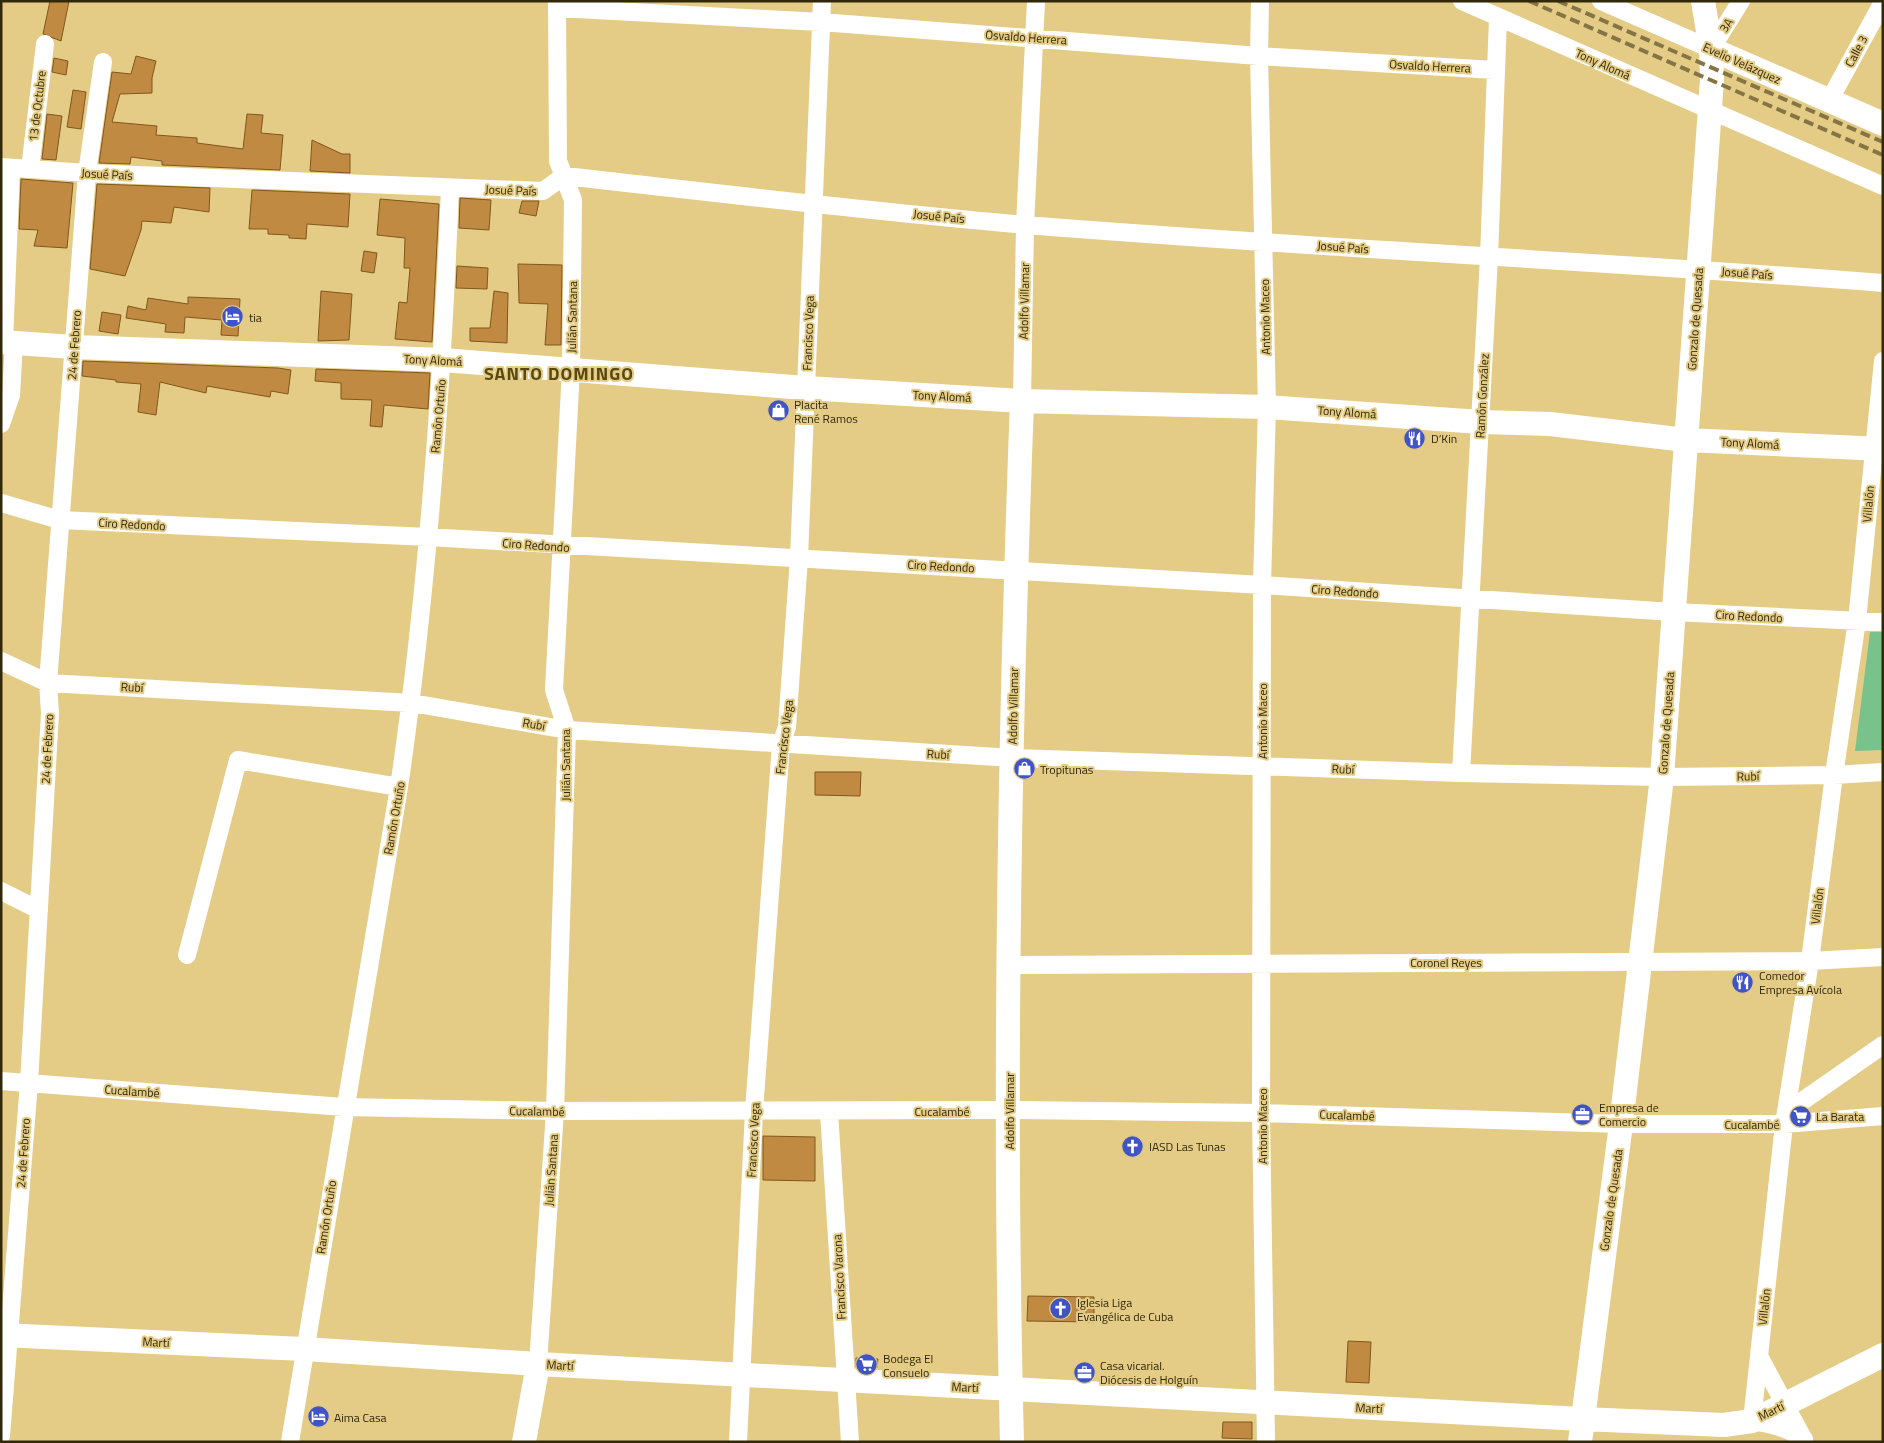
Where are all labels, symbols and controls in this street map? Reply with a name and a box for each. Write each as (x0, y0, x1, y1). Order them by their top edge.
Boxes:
street label: 3A (1714, 14, 1738, 36)
street label: Osvaldo Herrera (985, 25, 1067, 49)
street label: Calle 3 (1840, 32, 1872, 70)
street label: Evelio Velázquez (1700, 37, 1784, 89)
street label: Tony Alomá (1572, 43, 1634, 85)
street label: Osvaldo Herrera (1389, 54, 1471, 78)
street label: 13 de Octubre (23, 69, 51, 143)
street label: Josué País (81, 163, 134, 185)
street label: Josué País (485, 180, 538, 200)
street label: Josué País (912, 204, 966, 228)
street label: Josué País (1317, 236, 1370, 258)
street label: Adolfo Villamar (1014, 262, 1034, 340)
street label: Josué País (1721, 262, 1774, 284)
street label: Gonzalo de Quesada (1682, 267, 1708, 371)
street label: Antonio Maceo (1255, 279, 1275, 355)
street label: Julián Santana (562, 281, 582, 353)
street label: Francisco Vega (797, 295, 819, 371)
hotel icon: tia (221, 305, 245, 329)
place label: tia (249, 308, 262, 327)
street label: 24 de Febrero (62, 309, 86, 381)
street label: Tony Alomá (403, 349, 463, 371)
street label: Ramón González (1470, 353, 1494, 439)
district label: SANTO DOMINGO (484, 360, 634, 387)
street label: Ramón Ortuño (425, 378, 451, 454)
street label: Tony Alomá (912, 385, 972, 407)
place label: Placita René Ramos (794, 395, 858, 428)
shop icon: Placita René Ramos (766, 399, 790, 423)
street label: Tony Alomá (1317, 400, 1377, 424)
restaurant icon: D’Kin (1403, 426, 1427, 450)
place label: D’Kin (1431, 429, 1457, 448)
street label: Tony Alomá (1720, 432, 1780, 454)
street label: Villalón (1857, 485, 1879, 523)
street label: Ciro Redondo (98, 513, 166, 535)
street label: Ciro Redondo (502, 533, 570, 557)
street label: Ciro Redondo (907, 555, 975, 577)
street label: Ciro Redondo (1311, 579, 1379, 603)
street label: Ciro Redondo (1715, 605, 1783, 627)
street label: Adolfo Villamar (1003, 667, 1023, 745)
street label: Gonzalo de Quesada (1653, 671, 1679, 775)
street label: Rubí (120, 677, 145, 697)
street label: Antonio Maceo (1253, 683, 1272, 759)
street label: Francisco Vega (770, 699, 798, 775)
street label: Rubí (521, 713, 548, 736)
street label: 24 de Febrero (36, 714, 58, 784)
street label: Julián Santana (556, 729, 575, 801)
street label: Rubí (926, 744, 951, 764)
shop icon: Tropitunas (1012, 757, 1036, 781)
street label: Rubí (1331, 759, 1356, 779)
place label: Tropitunas (1040, 760, 1094, 779)
street label: Rubí (1736, 766, 1761, 786)
street label: Ramón Ortuño (378, 780, 410, 856)
street label: Villalón (1805, 887, 1829, 925)
street label: Coronel Reyes (1410, 953, 1482, 972)
place label: Comedor Empresa Avícola (1759, 966, 1842, 999)
restaurant icon: Comedor Empresa Avícola (1731, 970, 1755, 994)
street label: Adolfo Villamar (1000, 1073, 1019, 1149)
street label: Cucalambé (104, 1080, 160, 1102)
street label: Antonio Maceo (1253, 1088, 1272, 1164)
place label: Empresa de Comercio (1599, 1098, 1659, 1131)
street label: Cucalambé (509, 1101, 565, 1121)
street label: Francisco Vega (742, 1102, 764, 1178)
street label: Cucalambé (914, 1102, 970, 1121)
office icon: Empresa de Comercio (1571, 1102, 1595, 1126)
supermarket icon: La Barata (1788, 1104, 1812, 1128)
street label: Cucalambé (1319, 1105, 1375, 1125)
place label: La Barata (1816, 1107, 1864, 1126)
street label: Cucalambé (1724, 1115, 1780, 1134)
street label: 24 de Febrero (11, 1117, 35, 1189)
street label: Julián Santana (539, 1133, 563, 1207)
church icon: IASD Las Tunas (1121, 1134, 1145, 1158)
place label: IASD Las Tunas (1149, 1137, 1226, 1156)
street label: Gonzalo de Quesada (1594, 1148, 1628, 1252)
street label: Ramón Ortuño (311, 1179, 341, 1255)
street label: Francisco Varona (827, 1234, 851, 1320)
street label: Villalón (1753, 1288, 1775, 1326)
place label: Iglesia Liga Evangélica de Cuba (1077, 1293, 1173, 1326)
church icon: Iglesia Liga Evangélica de Cuba (1049, 1297, 1073, 1321)
street label: Martí (142, 1332, 171, 1352)
place label: Bodega El Consuelo (883, 1349, 933, 1382)
supermarket icon: Bodega El Consuelo (855, 1353, 879, 1377)
street label: Martí (546, 1355, 575, 1375)
place label: Casa vicarial. Diócesis de Holguín (1100, 1356, 1198, 1389)
office icon: Casa vicarial. Diócesis de Holguín (1072, 1360, 1096, 1384)
street label: Martí (951, 1377, 980, 1397)
street label: Martí (1755, 1396, 1789, 1425)
street label: Martí (1355, 1398, 1384, 1418)
hotel icon: Aima Casa (306, 1405, 330, 1429)
place label: Aima Casa (334, 1408, 387, 1427)

